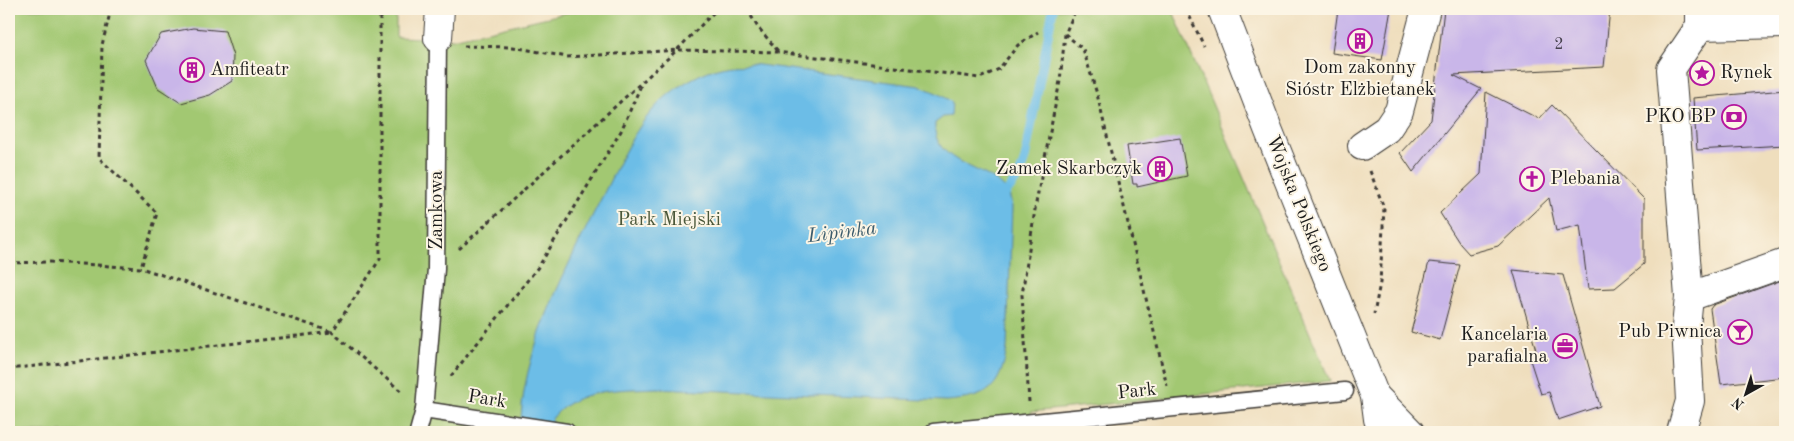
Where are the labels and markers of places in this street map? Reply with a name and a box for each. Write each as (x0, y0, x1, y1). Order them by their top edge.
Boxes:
building icon: Dom zakonny Sióstr Elżbietanek (1347, 28, 1373, 54)
building icon: Amfiteatr (179, 57, 205, 83)
place label: Dom zakonny Sióstr Elżbietanek (1285, 59, 1435, 100)
place icon: Rynek (1689, 60, 1715, 86)
place label: Amfiteatr (210, 61, 289, 80)
place label: Rynek (1720, 64, 1773, 83)
bank icon: PKO BP (1721, 104, 1747, 130)
place label: PKO BP (1645, 108, 1716, 127)
building icon: Zamek Skarbczyk (1147, 156, 1173, 182)
place label: Zamek Skarbczyk (996, 160, 1142, 179)
church icon: Plebania (1519, 166, 1545, 192)
place label: Plebania (1550, 170, 1621, 189)
bar icon: Pub Piwnica (1727, 319, 1753, 345)
place label: Pub Piwnica (1618, 323, 1723, 342)
place label: Kancelaria parafialna (1460, 326, 1549, 367)
office icon: Kancelaria parafialna (1552, 333, 1578, 359)

